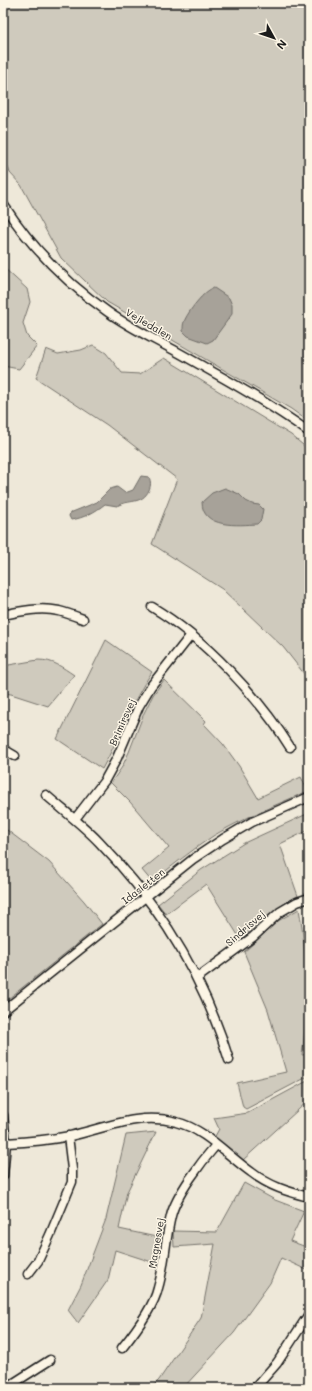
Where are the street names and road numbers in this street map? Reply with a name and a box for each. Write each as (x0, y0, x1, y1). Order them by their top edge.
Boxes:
street label: Vejledalen (123, 305, 175, 343)
street label: Brimirsvej (105, 696, 139, 748)
street label: Idasletten (119, 865, 167, 907)
street label: Sindrisvej (222, 907, 268, 949)
street label: Magnesvej (145, 1216, 167, 1270)

